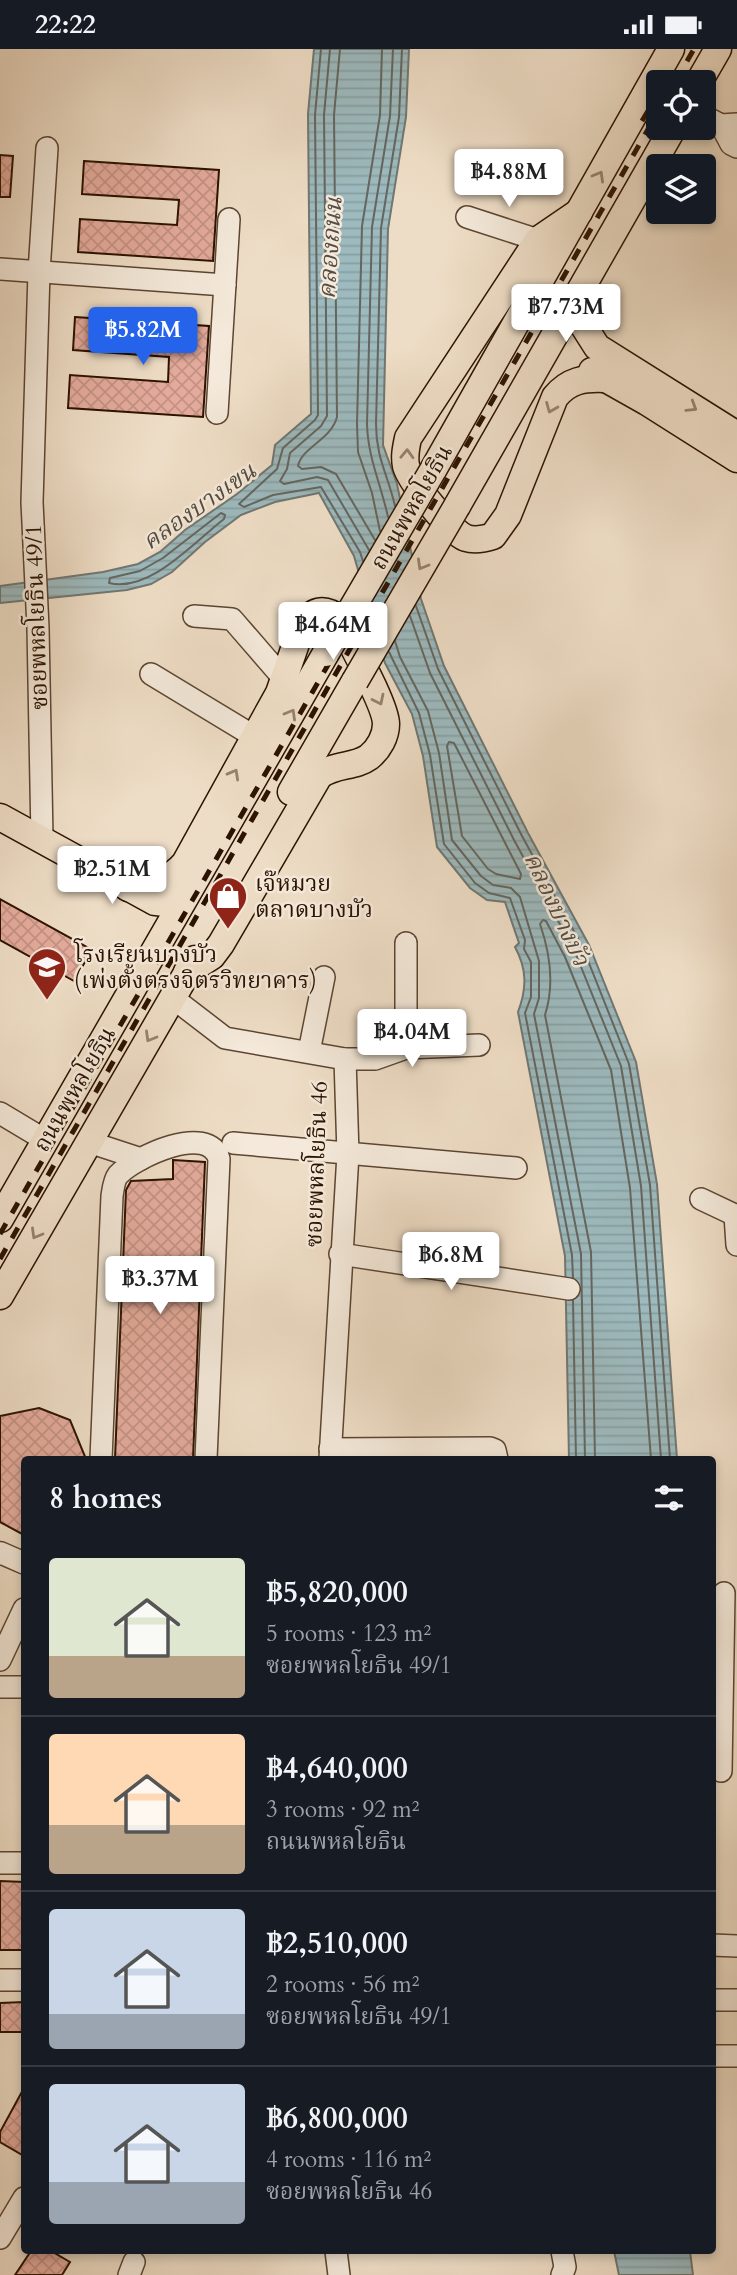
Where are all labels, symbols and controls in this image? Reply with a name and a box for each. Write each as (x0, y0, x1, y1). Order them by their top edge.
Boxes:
text: 22:22 (35, 7, 96, 42)
map controls (646, 70, 716, 224)
button: locate (646, 70, 716, 140)
pin: ฿4.88M (452, 149, 566, 209)
button: layers (646, 154, 716, 224)
text: ฿4.88M (470, 156, 548, 187)
one-way arrow (591, 170, 604, 183)
water label: คลองถนน (310, 196, 351, 300)
pin: ฿7.73M (509, 285, 623, 344)
text: ฿7.73M (527, 291, 605, 322)
pin: ฿5.82M (86, 307, 200, 367)
text: ฿5.82M (104, 314, 182, 345)
one-way arrow (685, 399, 698, 412)
one-way arrow (545, 401, 559, 413)
street label: ถนนพหลโยธิน (362, 438, 460, 576)
one-way arrow (399, 448, 414, 459)
water label: คลองบางเขน (136, 455, 263, 558)
street label: ซอยพหลโยธิน 49/1 (17, 524, 55, 710)
one-way arrow (417, 558, 430, 571)
pin: ฿4.64M (276, 603, 390, 662)
text: ฿4.64M (294, 609, 372, 640)
one-way arrow (370, 693, 384, 706)
one-way arrow (283, 708, 296, 721)
one-way arrow (226, 769, 239, 782)
pin: ฿2.51M (55, 847, 169, 906)
water label: คลองบางบัว (516, 847, 597, 972)
text: ฿2.51M (73, 853, 151, 884)
place label: เจ๊หมวย ตลาดบางบัว (255, 868, 373, 925)
shop icon: เจ๊หมวย ตลาดบางบัว (207, 875, 249, 930)
place label: โรงเรียนบางบัว (เพ่งตั้งตรงจิตรวิทยาคาร) (73, 938, 317, 996)
school or university icon: โรงเรียนบางบัว (เพ่งตั้งตรงจิตรวิทยาคาร) (26, 946, 68, 1001)
pin: ฿4.04M (355, 1009, 469, 1069)
text: ฿4.04M (373, 1016, 451, 1047)
street label: ถนนพหลโยธิน (25, 1020, 123, 1158)
one-way arrow (145, 1030, 158, 1043)
street label: ซอยพหลโยธิน 46 (297, 1080, 335, 1248)
one-way arrow (31, 1227, 44, 1240)
pin: ฿6.8M (402, 1233, 500, 1292)
text: ฿6.8M (418, 1239, 484, 1270)
pin: ฿3.37M (103, 1257, 217, 1316)
text: ฿3.37M (121, 1263, 199, 1294)
text: 8 homes (49, 1478, 162, 1519)
icon: filters (650, 1479, 688, 1517)
text: ฿5,820,000 (266, 1572, 408, 1613)
icon: home (105, 1586, 189, 1670)
text: 5 rooms · 123 m² (266, 1618, 431, 1649)
text: ซอยพหลโยธิน 49/1 (266, 1650, 452, 1681)
text: ฿4,640,000 (266, 1748, 408, 1789)
icon: home (105, 1762, 189, 1846)
text: 3 rooms · 92 m² (266, 1794, 419, 1825)
text: ถนนพหลโยธิน (266, 1826, 406, 1857)
text: ฿2,510,000 (266, 1923, 408, 1964)
icon: home (105, 1937, 189, 2021)
text: 2 rooms · 56 m² (266, 1969, 419, 2000)
text: ซอยพหลโยธิน 49/1 (266, 2001, 452, 2032)
text: ฿6,800,000 (266, 2098, 408, 2139)
icon: home (105, 2112, 189, 2196)
text: 4 rooms · 116 m² (266, 2144, 431, 2175)
text: ซอยพหลโยธิน 46 (266, 2176, 432, 2207)

